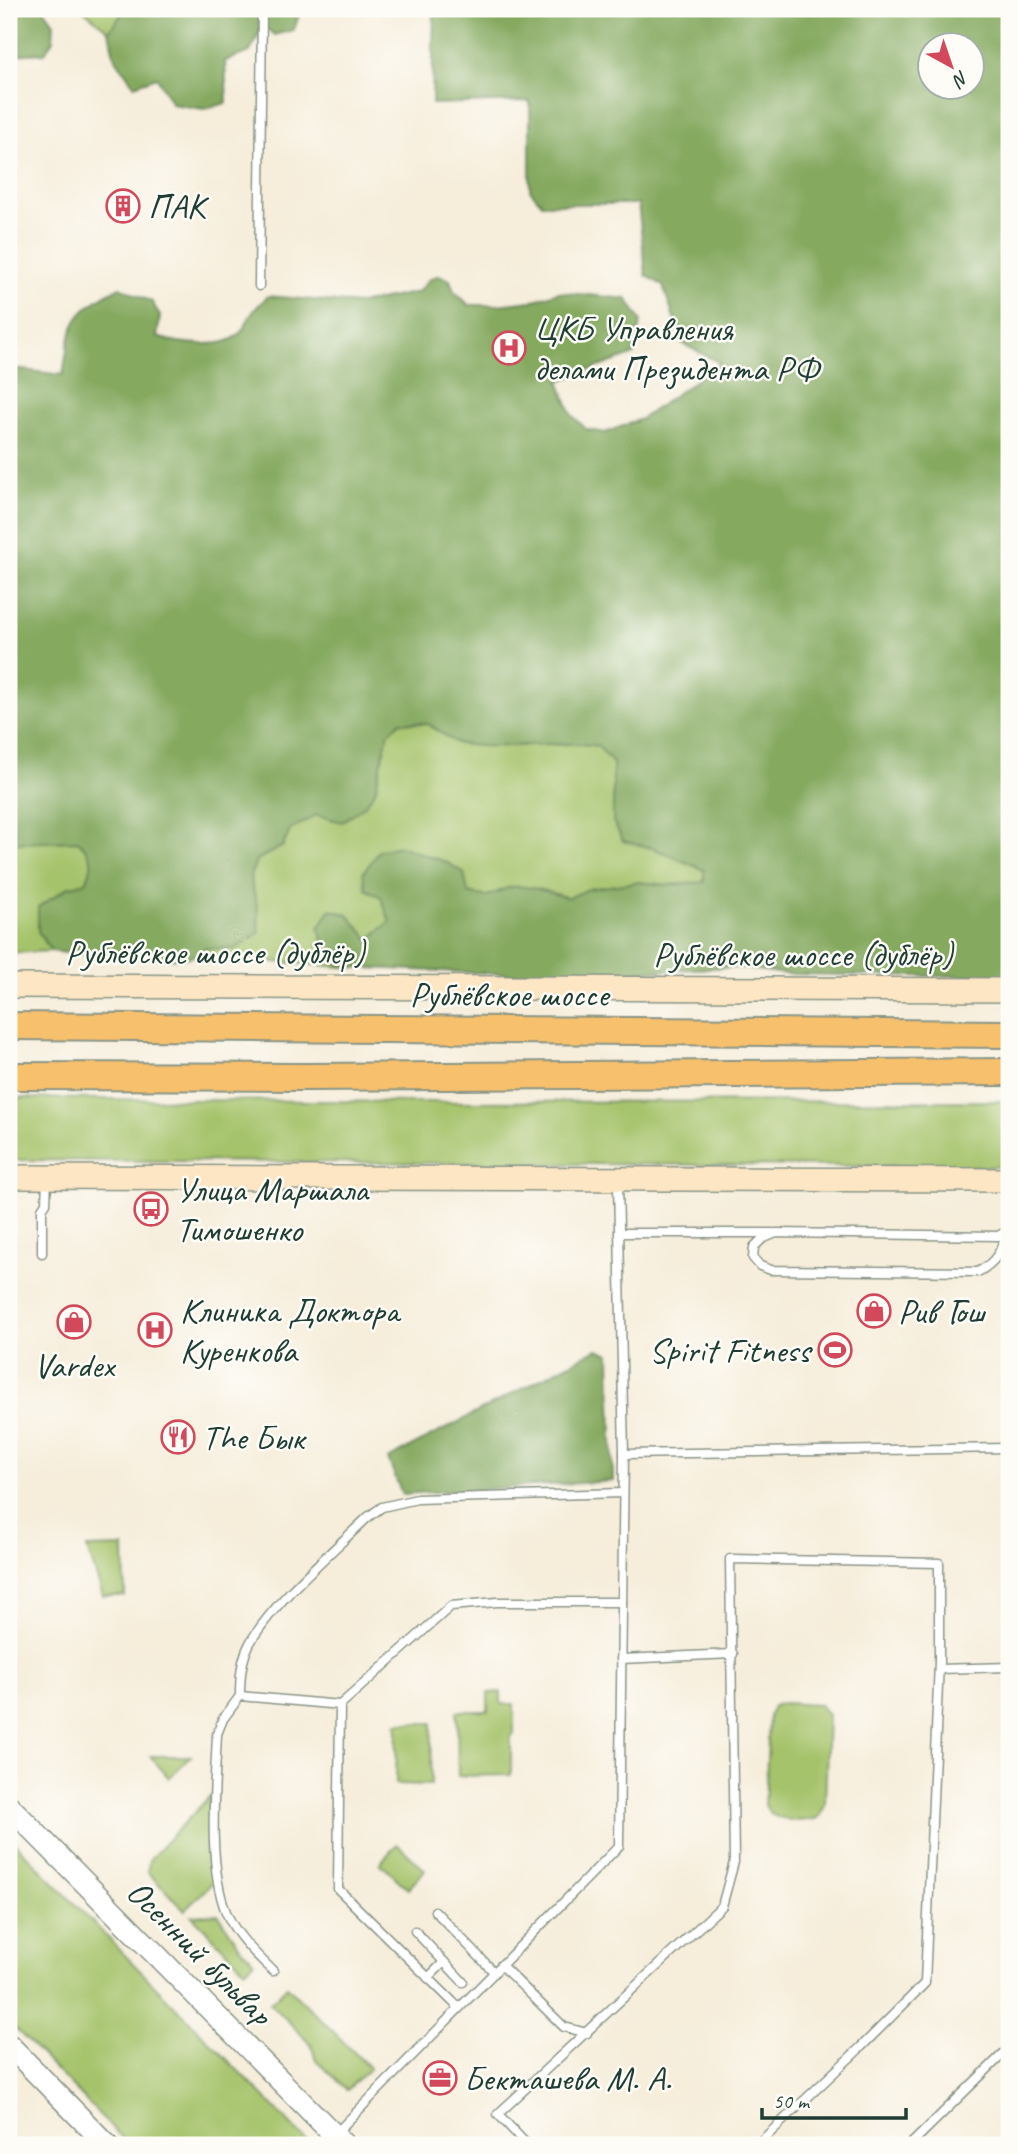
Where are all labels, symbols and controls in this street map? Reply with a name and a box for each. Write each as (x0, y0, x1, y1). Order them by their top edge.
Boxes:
north arrow (916, 32, 986, 102)
text: N (947, 65, 974, 93)
place label: ПАК (148, 184, 210, 229)
building icon: ПАК (104, 187, 142, 225)
place label: ЦКБ Управления делами Президента РФ (534, 306, 822, 391)
hospital icon: ЦКБ Управления делами Президента РФ (490, 329, 528, 367)
street label: Рублёвское шоссе (дублёр) (65, 930, 367, 975)
street label: Рублёвское шоссе (дублёр) (653, 932, 955, 977)
street label: Рублёвское шоссе (410, 972, 611, 1017)
place label: Улица Маршала Тимошенко (176, 1167, 370, 1252)
bus stop icon: Улица Маршала Тимошенко (132, 1190, 170, 1228)
place label: Клиника Доктора Куренкова (180, 1288, 401, 1373)
place label: Рив Гош (898, 1289, 987, 1334)
shop icon: Рив Гош (855, 1292, 893, 1330)
shop icon: Vardex (55, 1303, 93, 1341)
hospital icon: Клиника Доктора Куренкова (136, 1311, 174, 1349)
place label: Spirit Fitness (649, 1328, 813, 1373)
sports icon: Spirit Fitness (816, 1331, 854, 1369)
place label: Vardex (34, 1343, 117, 1388)
place label: The Бык (202, 1415, 307, 1460)
restaurant icon: The Бык (159, 1418, 197, 1456)
street label: Осенний бульвар (117, 1870, 284, 2036)
place label: Бекташева М. А. (464, 2056, 671, 2101)
office icon: Бекташева М. А. (421, 2059, 459, 2097)
scale bar (762, 2077, 906, 2121)
text: 50 m (773, 2088, 811, 2114)

